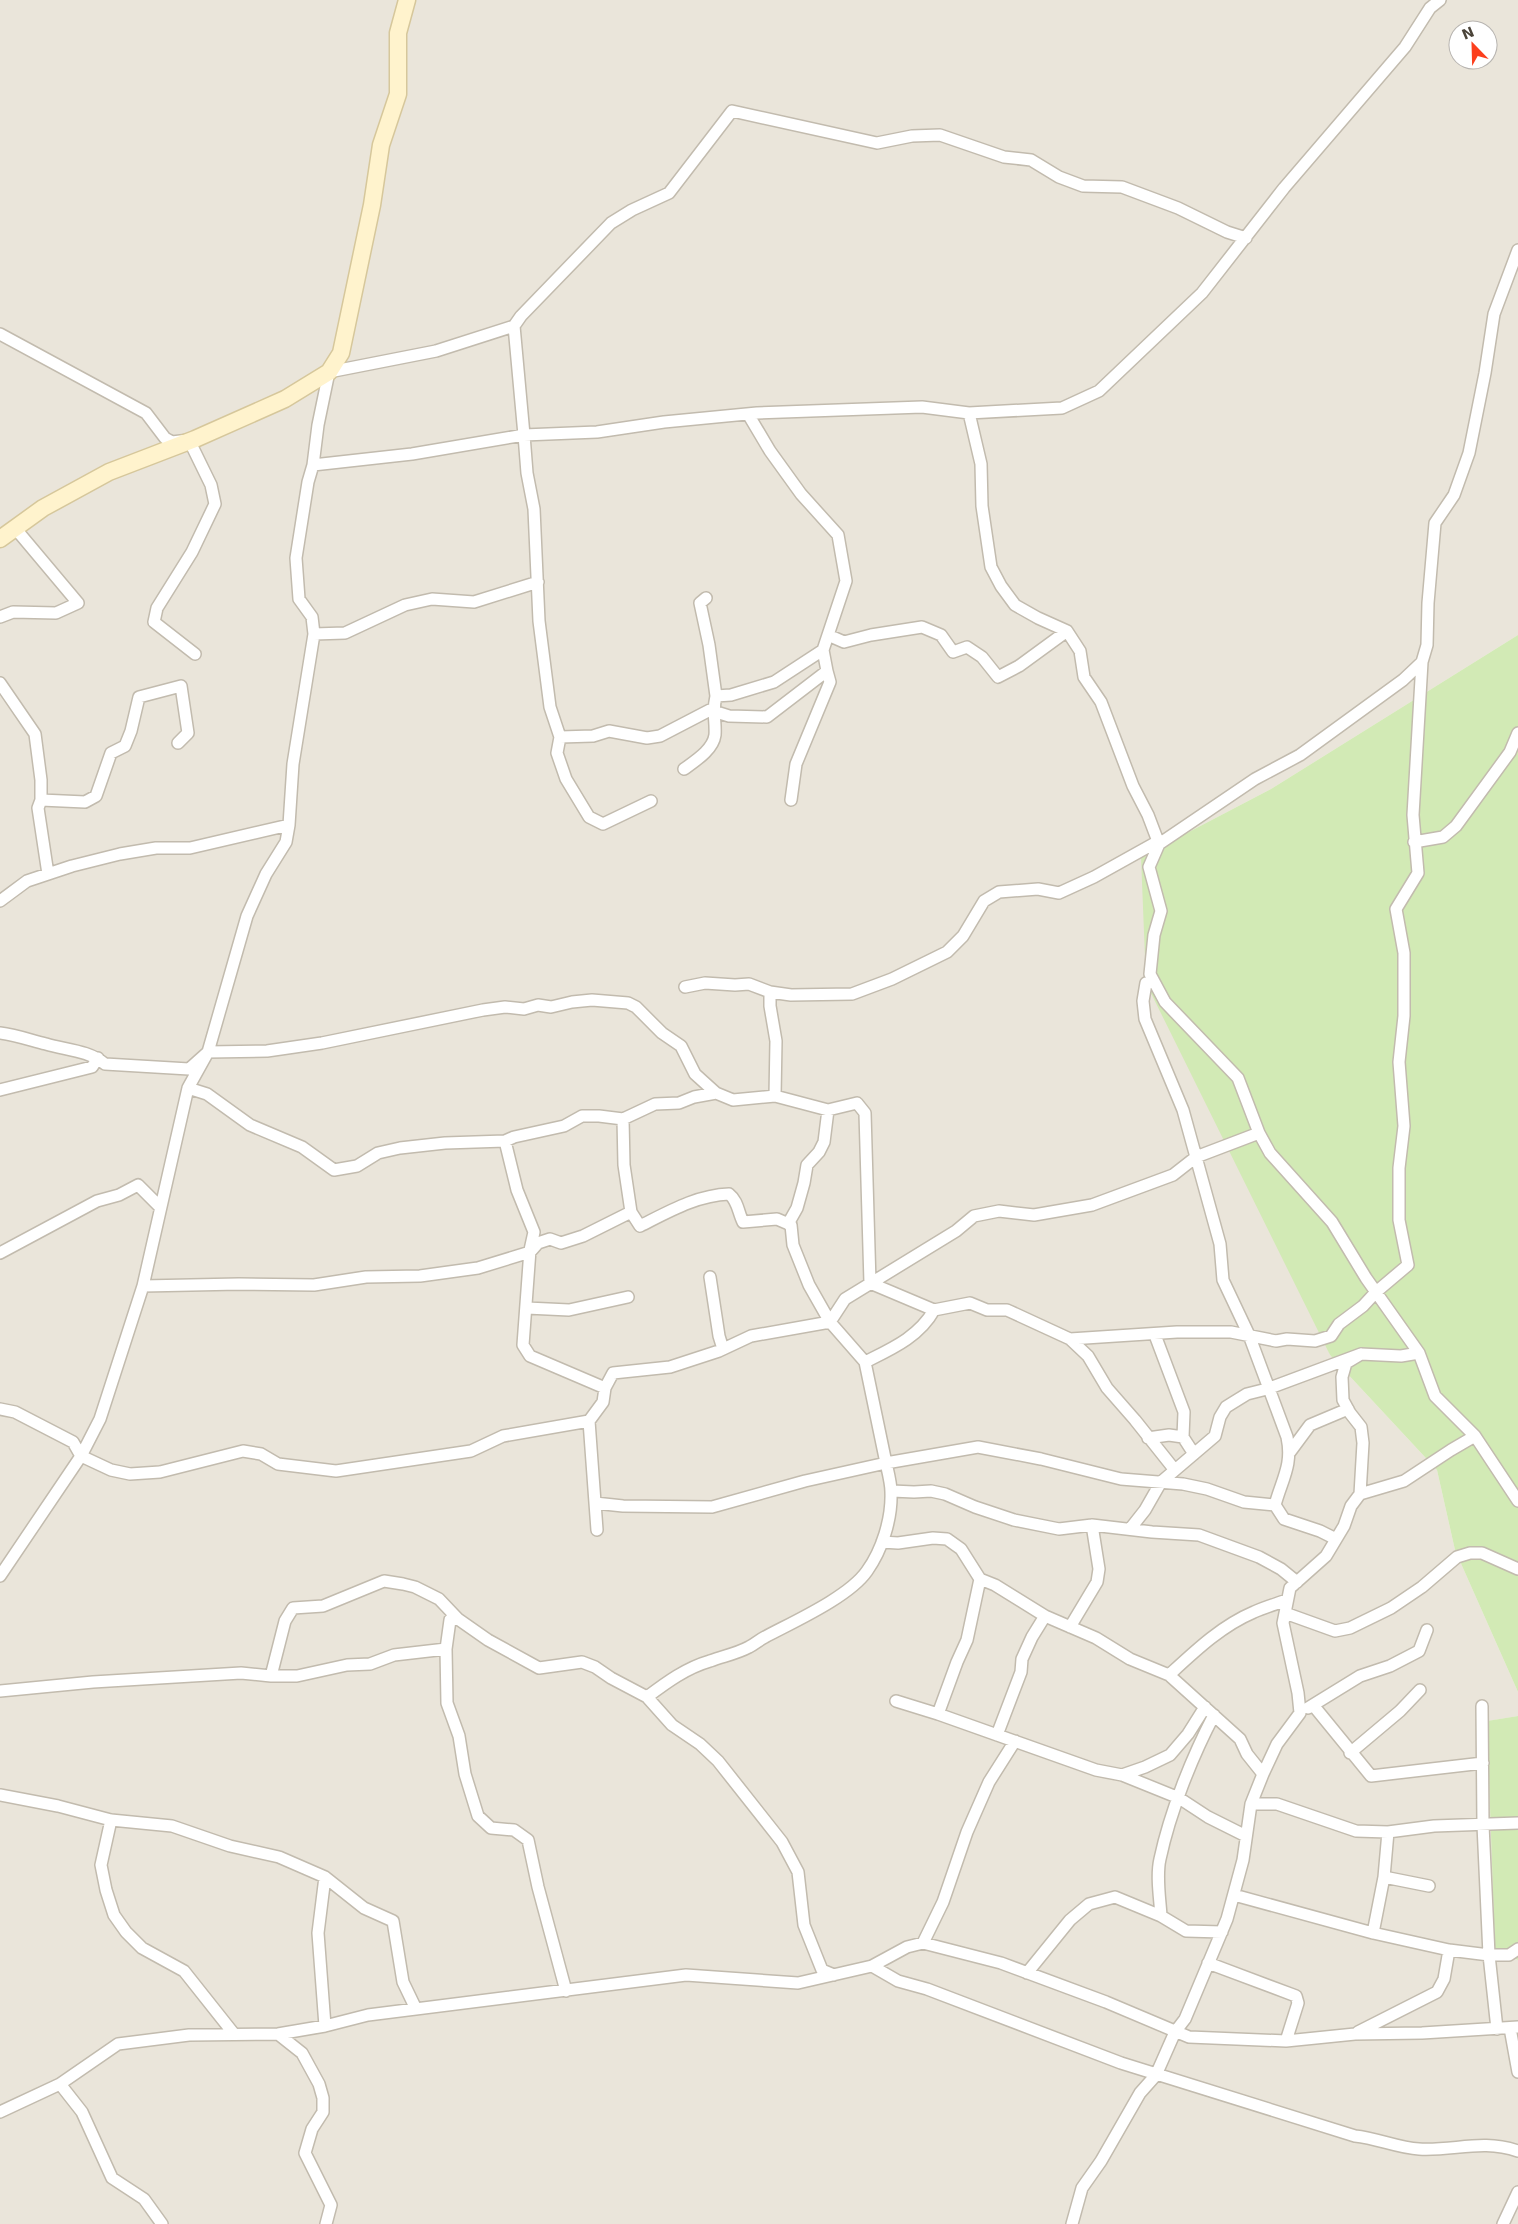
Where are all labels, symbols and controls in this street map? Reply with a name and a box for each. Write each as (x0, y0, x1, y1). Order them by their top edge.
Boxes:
north arrow (1448, 20, 1498, 70)
text: N (1459, 23, 1476, 43)

